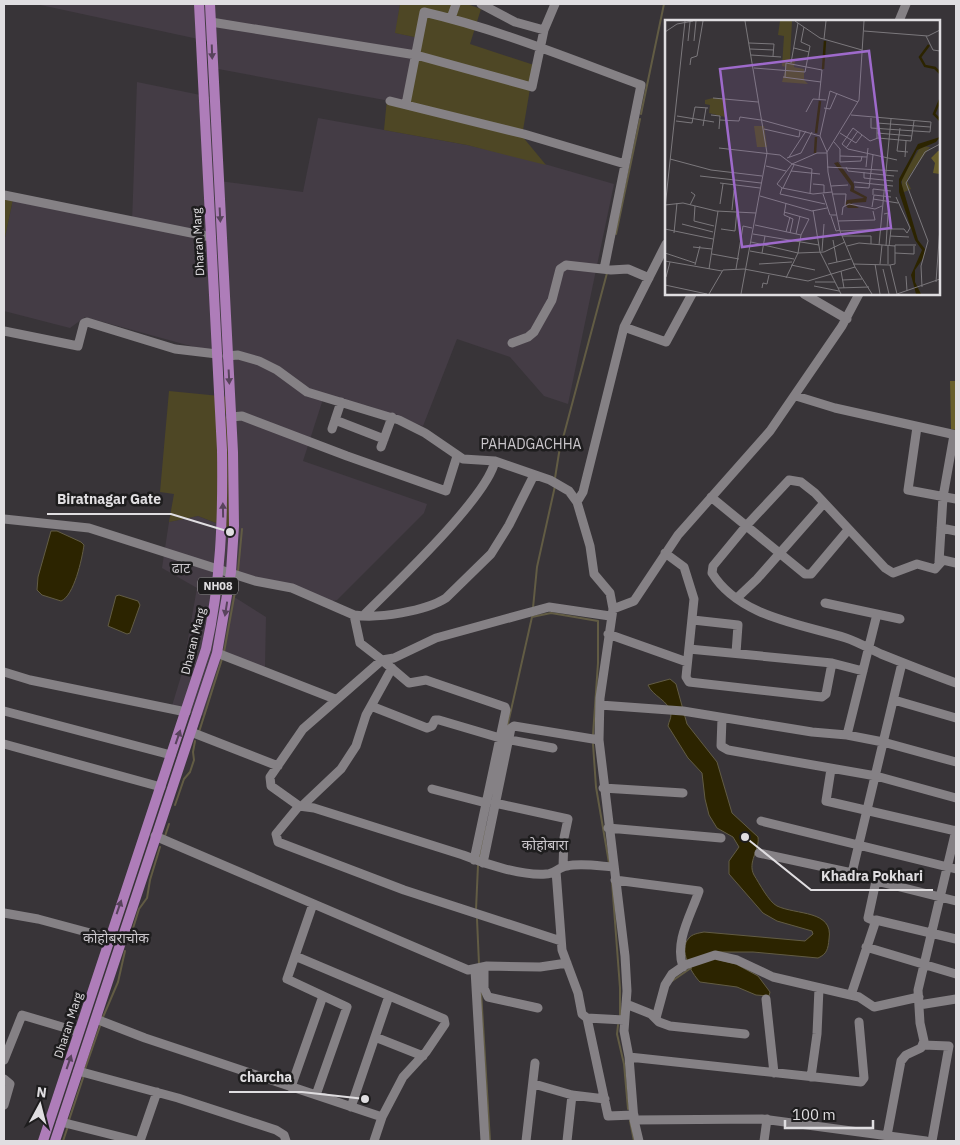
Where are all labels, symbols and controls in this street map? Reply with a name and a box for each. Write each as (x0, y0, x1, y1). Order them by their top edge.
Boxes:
inset map (665, 20, 940, 295)
one-way arrow (209, 45, 217, 61)
street label: Dharan Marg (189, 207, 207, 277)
one-way arrow (217, 207, 225, 223)
one-way arrow (225, 369, 233, 385)
district label: PAHADGACHHA (480, 435, 582, 453)
callout: Biratnagar Gate (47, 485, 171, 514)
text: Biratnagar Gate (57, 490, 161, 508)
one-way arrow (219, 502, 227, 518)
district label: ढाट (172, 559, 191, 577)
road number: NH08 (198, 578, 238, 594)
one-way arrow (221, 601, 229, 617)
street label: Dharan Marg (177, 605, 209, 676)
one-way arrow (174, 729, 182, 744)
district label: कोहोबारा (522, 836, 569, 854)
callout: Khadra Pokhari (811, 861, 933, 890)
text: Khadra Pokhari (821, 867, 923, 885)
one-way arrow (116, 899, 124, 914)
district label: कोहोबराचोक (83, 929, 149, 947)
street label: Dharan Marg (50, 990, 86, 1060)
one-way arrow (66, 1054, 73, 1069)
callout: charcha (229, 1063, 302, 1092)
text: charcha (240, 1068, 292, 1086)
north arrow (15, 1080, 65, 1130)
text: N (35, 1083, 48, 1102)
scale bar (785, 1098, 872, 1130)
text: 100 m (792, 1105, 836, 1124)

